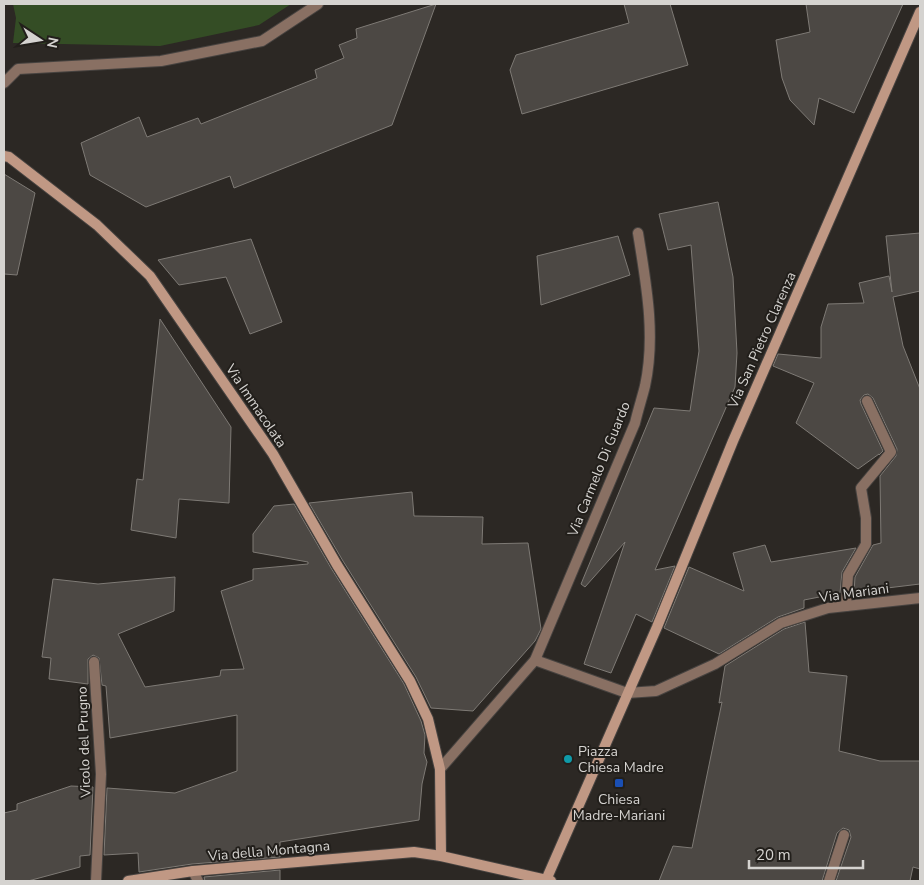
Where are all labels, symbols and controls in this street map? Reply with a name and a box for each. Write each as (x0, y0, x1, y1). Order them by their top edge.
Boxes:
north arrow (15, 15, 65, 65)
text: N (42, 35, 63, 50)
street label: Via San Pietro Clarenza (723, 269, 801, 412)
street label: Via Immacolata (220, 360, 291, 451)
street label: Via Carmelo Di Guardo (563, 399, 635, 540)
street label: Via Mariani (817, 579, 890, 607)
street label: Vicolo del Prugno (73, 686, 95, 799)
place label: Piazza Chiesa Madre (578, 742, 664, 777)
marker: Piazza Chiesa Madre (562, 753, 574, 765)
marker: Chiesa Madre-Mariani (613, 777, 625, 789)
place label: Chiesa Madre-Mariani (573, 790, 665, 825)
street label: Via della Montagna (206, 836, 331, 866)
scale bar (749, 838, 863, 870)
text: 20 m (756, 845, 791, 865)

